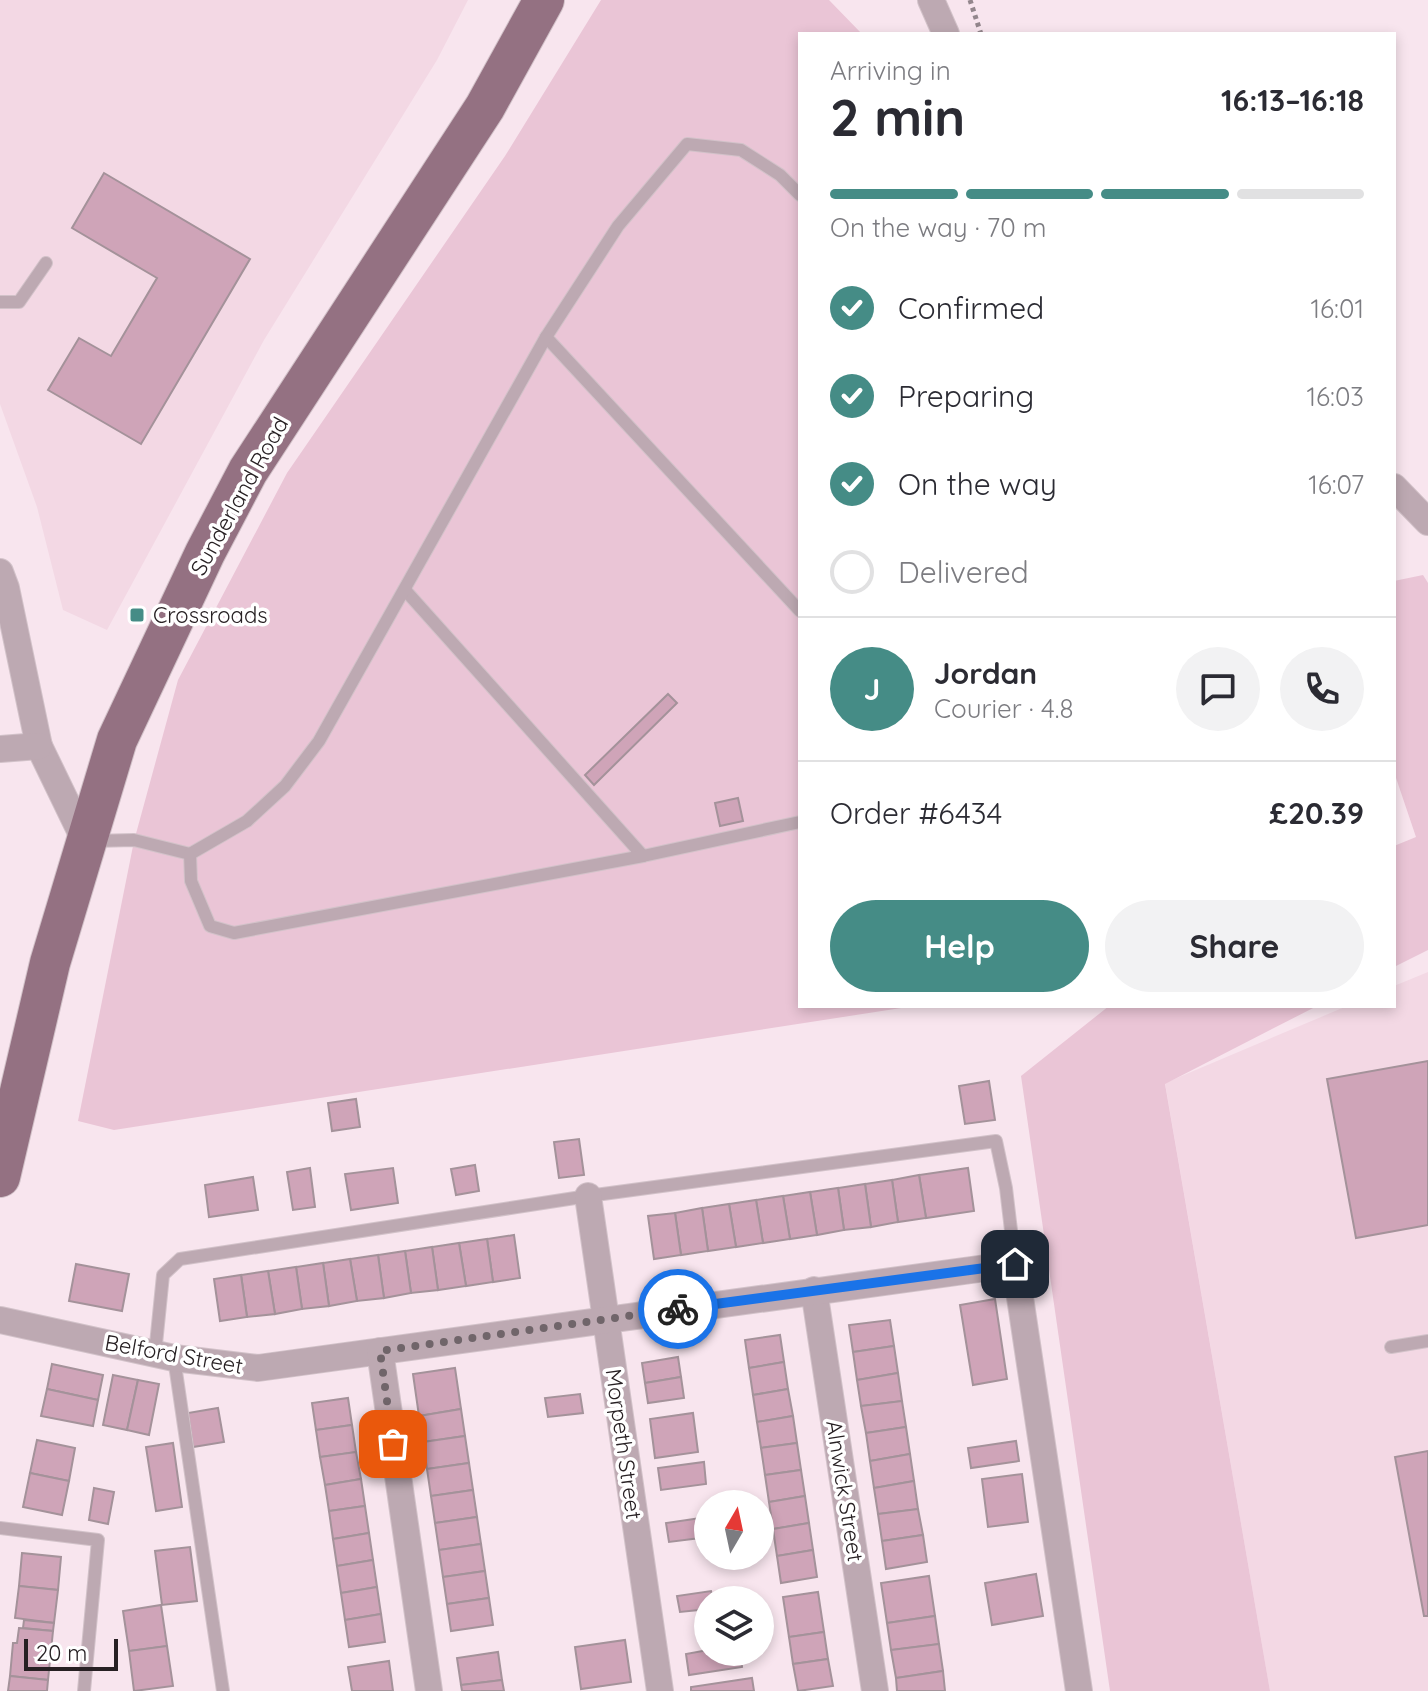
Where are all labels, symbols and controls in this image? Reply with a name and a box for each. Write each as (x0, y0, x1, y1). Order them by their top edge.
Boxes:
text: Arriving in (830, 54, 951, 87)
text: 16:13–16:18 (1221, 81, 1364, 119)
text: 2 min (830, 84, 965, 149)
text: On the way · 70 m (830, 211, 1046, 244)
icon: check (830, 286, 874, 330)
text: Confirmed (898, 289, 1044, 327)
text: 16:01 (1310, 292, 1364, 325)
icon: check (830, 374, 874, 418)
text: Preparing (898, 377, 1034, 415)
text: 16:03 (1306, 380, 1364, 413)
street label: Sunderland Road (184, 412, 294, 580)
icon: check (830, 462, 874, 506)
text: On the way (898, 465, 1057, 503)
text: 16:07 (1308, 468, 1364, 501)
text: Delivered (898, 553, 1029, 591)
place label: Crossroads (153, 601, 268, 629)
marker: Crossroads (128, 606, 146, 624)
button: chat (1176, 647, 1260, 731)
button: phone (1280, 647, 1364, 731)
text: Jordan (934, 654, 1037, 692)
text: J (864, 670, 880, 708)
text: Courier · 4.8 (934, 692, 1073, 725)
text: Order #6434 (830, 794, 1002, 832)
text: £20.39 (1269, 794, 1364, 832)
button: Help (830, 900, 1089, 992)
button: Share (1105, 900, 1364, 992)
pin (981, 1230, 1049, 1298)
icon: home (993, 1242, 1037, 1286)
courier (638, 1269, 718, 1349)
icon: bike (656, 1287, 700, 1331)
street label: Belford Street (103, 1328, 245, 1380)
street label: Morpeth Street (600, 1367, 648, 1521)
pin (359, 1410, 427, 1478)
street label: Alnwick Street (820, 1418, 870, 1564)
icon: bag (371, 1422, 415, 1466)
north arrow (694, 1490, 774, 1570)
map controls (694, 1490, 774, 1666)
button: layers (694, 1586, 774, 1666)
scale bar (24, 1635, 118, 1671)
text: 20 m (36, 1639, 87, 1667)

